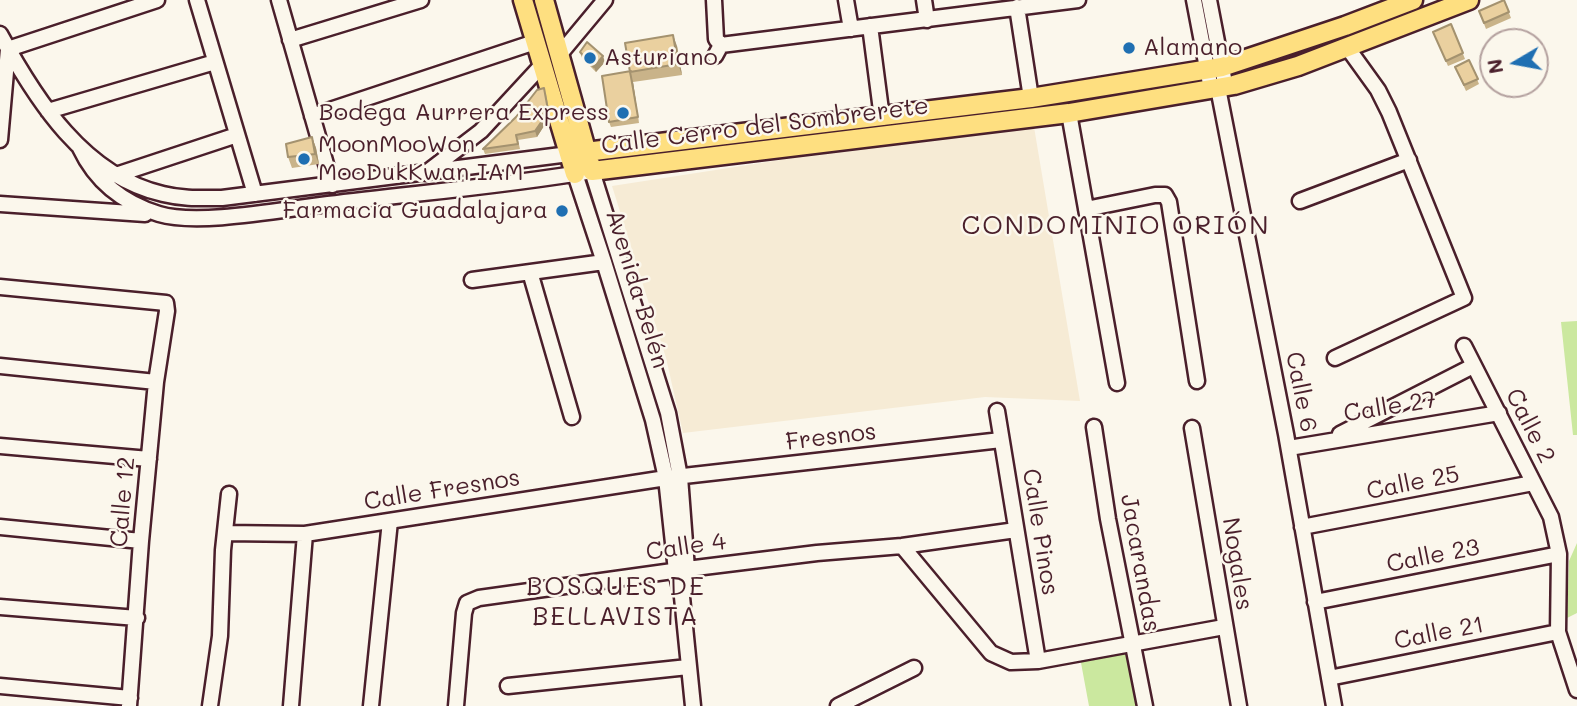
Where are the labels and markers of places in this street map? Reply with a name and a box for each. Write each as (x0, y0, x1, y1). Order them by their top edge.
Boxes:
place label: Alamano (1143, 34, 1242, 62)
marker: Alamano (1121, 40, 1137, 56)
place label: Asturiano (604, 44, 718, 72)
marker: Asturiano (582, 50, 598, 66)
place label: Bodega Aurrera Express (319, 99, 609, 127)
marker: Bodega Aurrera Express (615, 105, 631, 121)
place label: MoonMooWon MooDukKwan IAM (318, 131, 523, 187)
marker: MoonMooWon MooDukKwan IAM (296, 151, 312, 167)
place label: Farmacia Guadalajara (282, 197, 548, 225)
marker: Farmacia Guadalajara (554, 203, 570, 219)

